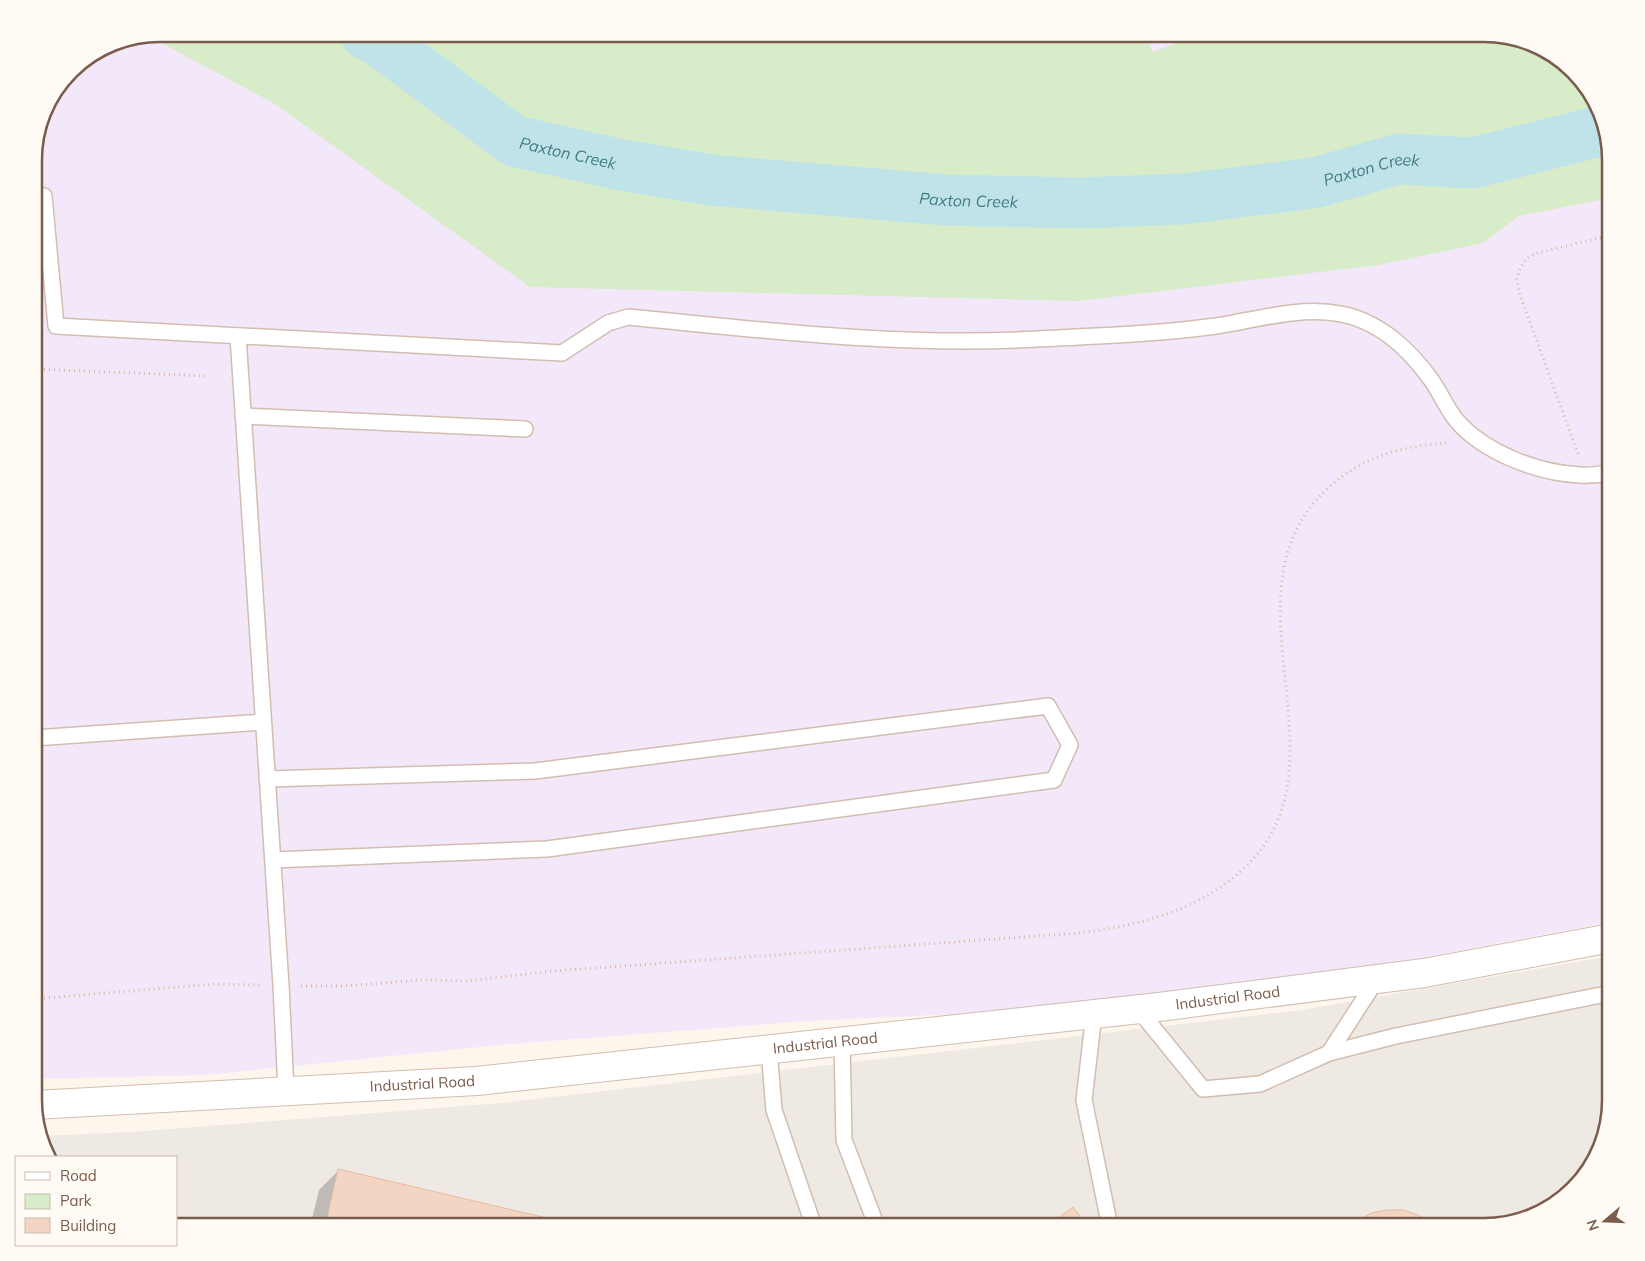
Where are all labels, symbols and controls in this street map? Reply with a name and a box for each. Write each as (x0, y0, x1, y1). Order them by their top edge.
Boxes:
water label: Paxton Creek (518, 133, 619, 174)
water label: Paxton Creek (1321, 148, 1421, 190)
water label: Paxton Creek (918, 188, 1019, 212)
street label: Industrial Road (1174, 982, 1281, 1014)
street label: Industrial Road (772, 1028, 879, 1058)
street label: Industrial Road (369, 1071, 476, 1096)
legend (15, 1156, 178, 1246)
text: Road (60, 1166, 97, 1185)
text: Park (60, 1191, 92, 1210)
north arrow (1580, 1196, 1630, 1246)
text: Building (60, 1216, 116, 1235)
text: N (1582, 1217, 1603, 1233)

